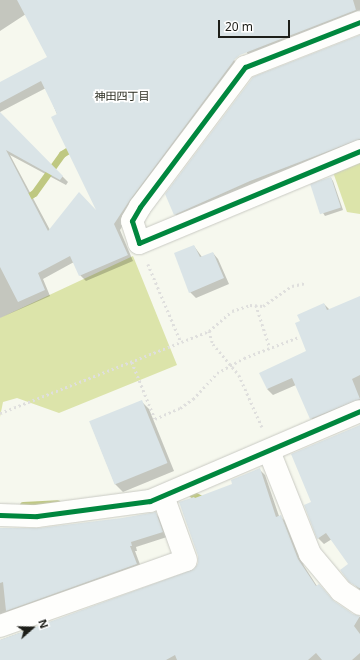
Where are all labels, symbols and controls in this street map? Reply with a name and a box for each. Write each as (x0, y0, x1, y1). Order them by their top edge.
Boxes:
scale bar (220, 12, 292, 38)
text: 20 m (225, 18, 253, 35)
district label: 神田四丁目 (95, 89, 149, 103)
north arrow (12, 608, 52, 648)
text: N (35, 617, 52, 630)

